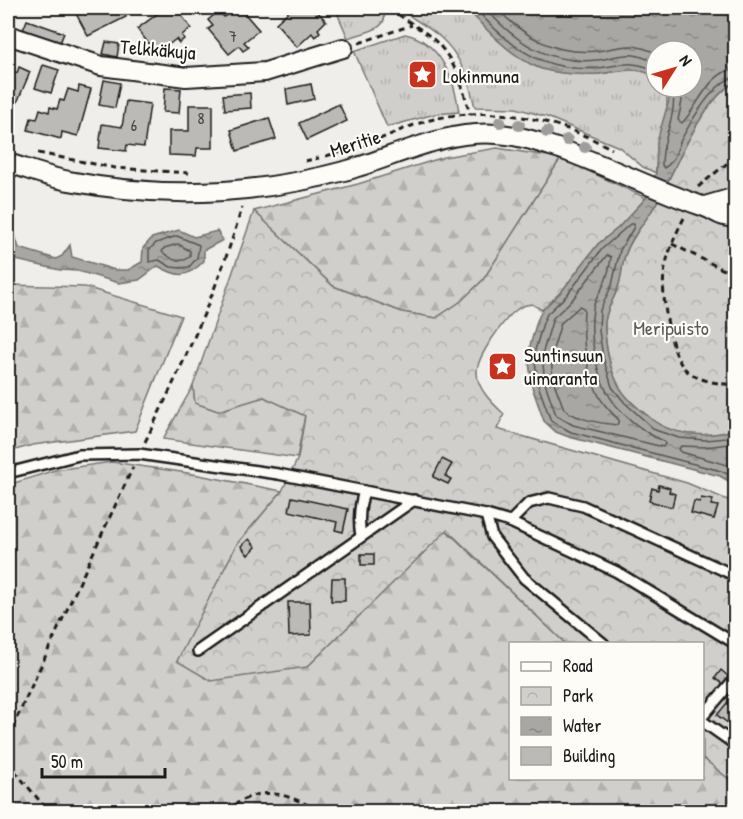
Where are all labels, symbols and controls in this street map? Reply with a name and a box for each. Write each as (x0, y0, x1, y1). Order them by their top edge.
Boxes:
house number: 7 (229, 25, 237, 47)
street label: Telkkäkuja (119, 32, 197, 66)
north arrow (644, 39, 704, 99)
text: N (675, 50, 698, 70)
place icon: Lokinmuna (406, 59, 438, 91)
place label: Lokinmuna (443, 62, 519, 89)
house number: 8 (198, 107, 205, 129)
house number: 6 (131, 114, 137, 136)
street label: Meritie (326, 123, 384, 163)
park label: Meripuisto (633, 314, 709, 341)
place label: Suntinsuun uimaranta (524, 341, 603, 391)
place icon: Suntinsuun uimaranta (487, 350, 519, 382)
legend (509, 642, 704, 780)
text: Road (563, 653, 593, 678)
text: Park (563, 683, 594, 708)
text: Water (563, 713, 601, 738)
scale bar (42, 741, 165, 779)
text: Building (563, 743, 615, 768)
text: 50 m (51, 749, 83, 774)

